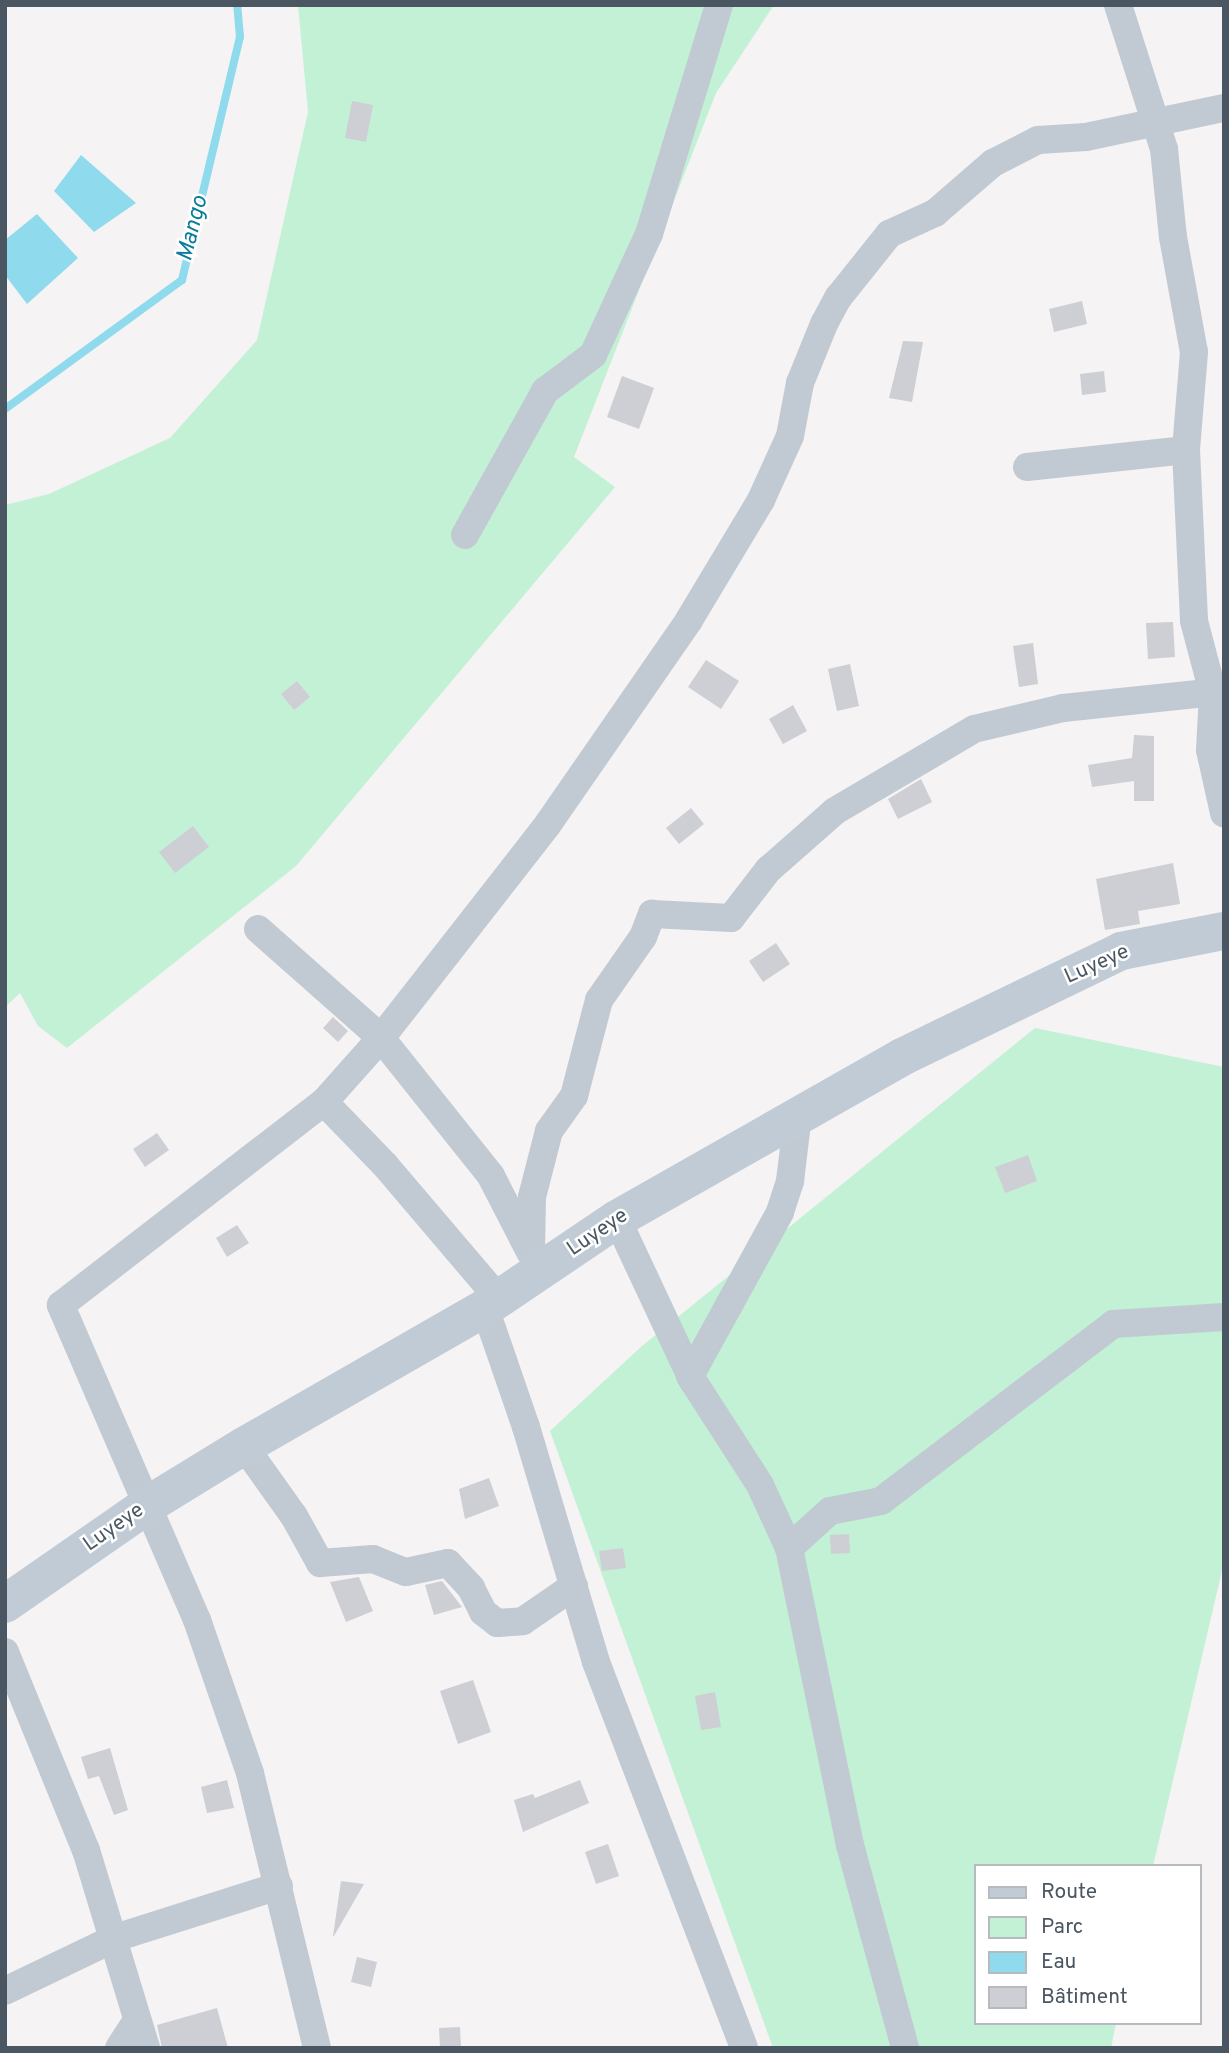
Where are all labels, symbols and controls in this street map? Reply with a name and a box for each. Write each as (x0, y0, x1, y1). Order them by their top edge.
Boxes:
water label: Mango (173, 193, 215, 265)
street label: Luyeye (1061, 940, 1133, 990)
street label: Luyeye (563, 1204, 633, 1262)
street label: Luyeye (79, 1498, 149, 1558)
legend (974, 1864, 1201, 2025)
text: Route (1041, 1879, 1097, 1906)
text: Parc (1041, 1914, 1083, 1941)
text: Eau (1041, 1949, 1076, 1976)
text: Bâtiment (1041, 1984, 1128, 2011)

